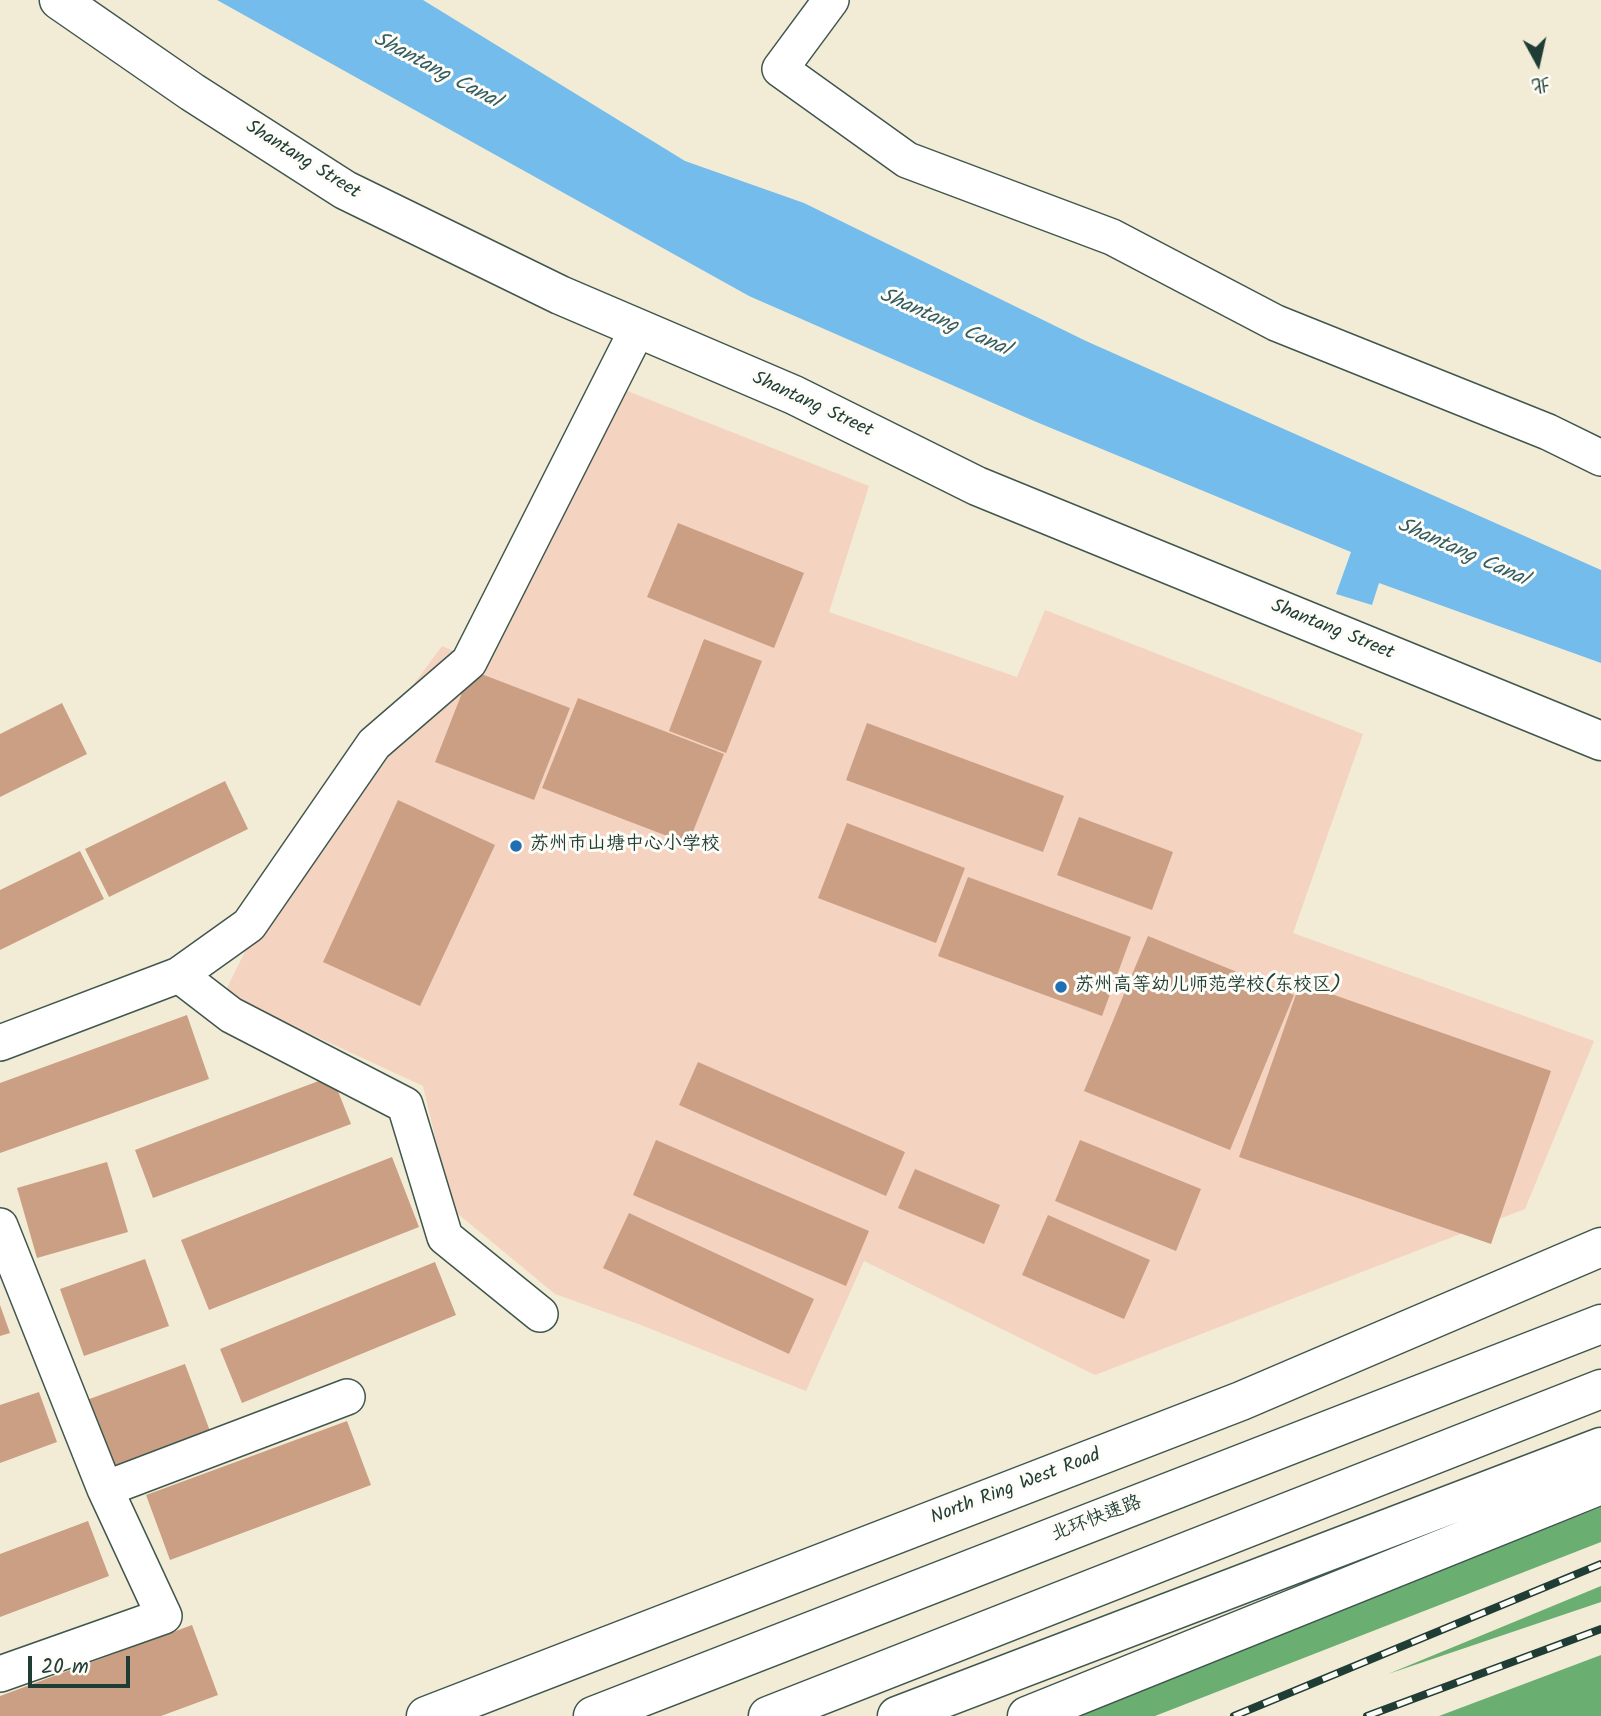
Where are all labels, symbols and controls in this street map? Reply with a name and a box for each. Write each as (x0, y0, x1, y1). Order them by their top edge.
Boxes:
water label: Shantang Canal (368, 28, 504, 116)
north arrow (1503, 28, 1573, 98)
text: 北 (1529, 68, 1552, 100)
street label: Shantang Street (241, 117, 363, 205)
water label: Shantang Canal (875, 284, 1013, 364)
street label: Shantang Street (748, 368, 876, 444)
water label: Shantang Canal (1393, 514, 1531, 594)
street label: Shantang Street (1267, 596, 1397, 666)
place label: 苏州市山塘中心小学校 (530, 835, 720, 857)
marker: 苏州市山塘中心小学校 (508, 838, 524, 854)
place label: 苏州高等幼儿师范学校(东校区) (1075, 976, 1341, 998)
marker: 苏州高等幼儿师范学校(东校区) (1053, 979, 1069, 995)
street label: North Ring West Road (928, 1445, 1104, 1531)
street label: 北环快速路 (1049, 1492, 1145, 1548)
scale bar (32, 1642, 133, 1686)
text: 20 m (41, 1651, 89, 1684)

